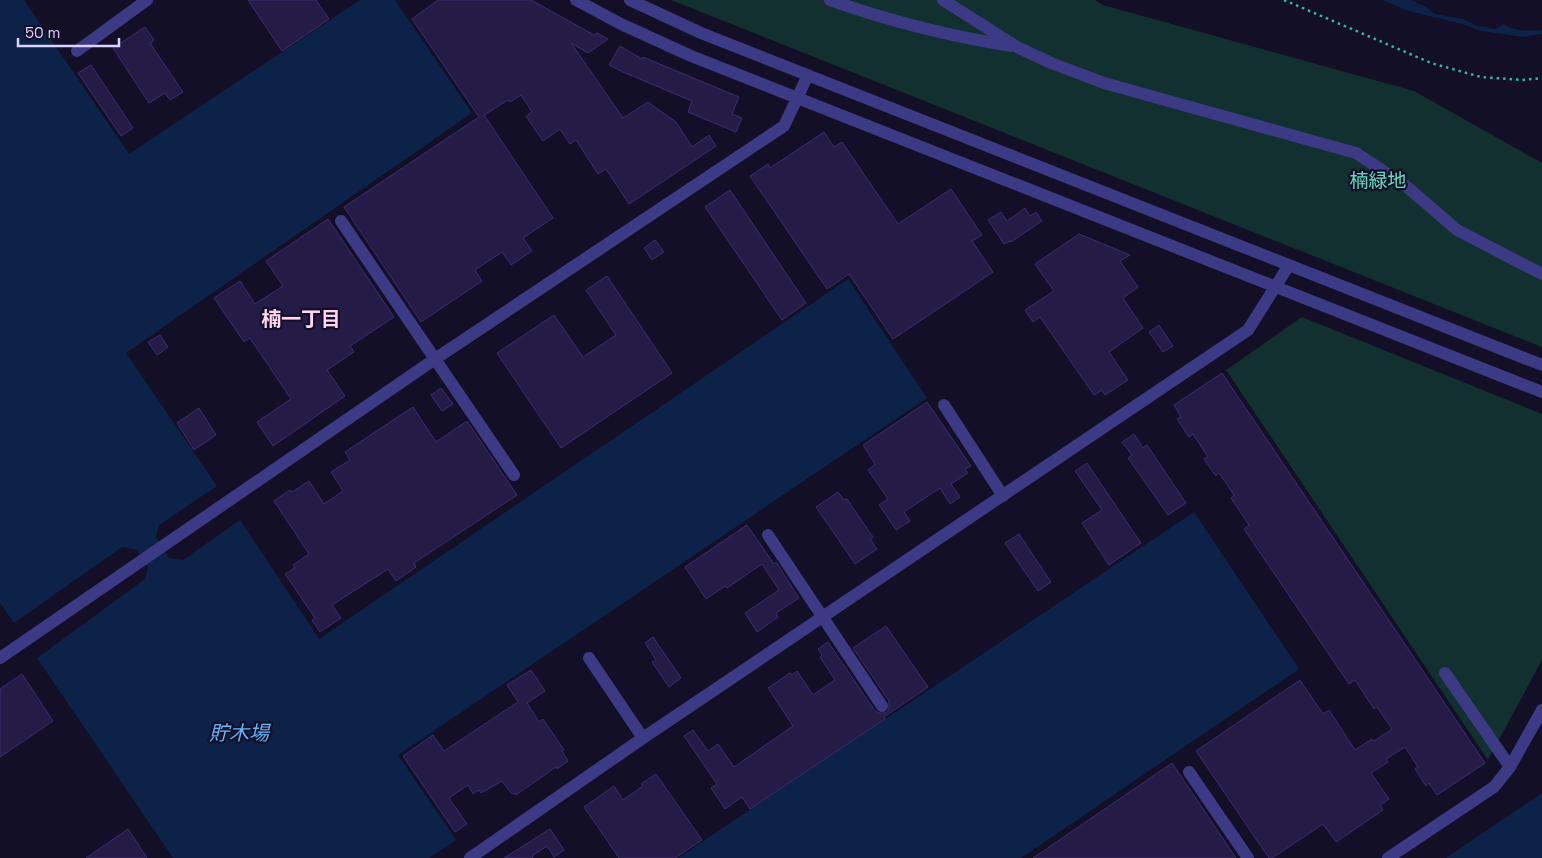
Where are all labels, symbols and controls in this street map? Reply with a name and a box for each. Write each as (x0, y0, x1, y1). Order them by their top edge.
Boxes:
scale bar (18, 15, 119, 47)
text: 50 m (25, 23, 60, 42)
park label: 楠緑地 (1349, 168, 1407, 193)
district label: 楠一丁目 (261, 306, 341, 332)
water label: 貯木場 (209, 720, 271, 746)

